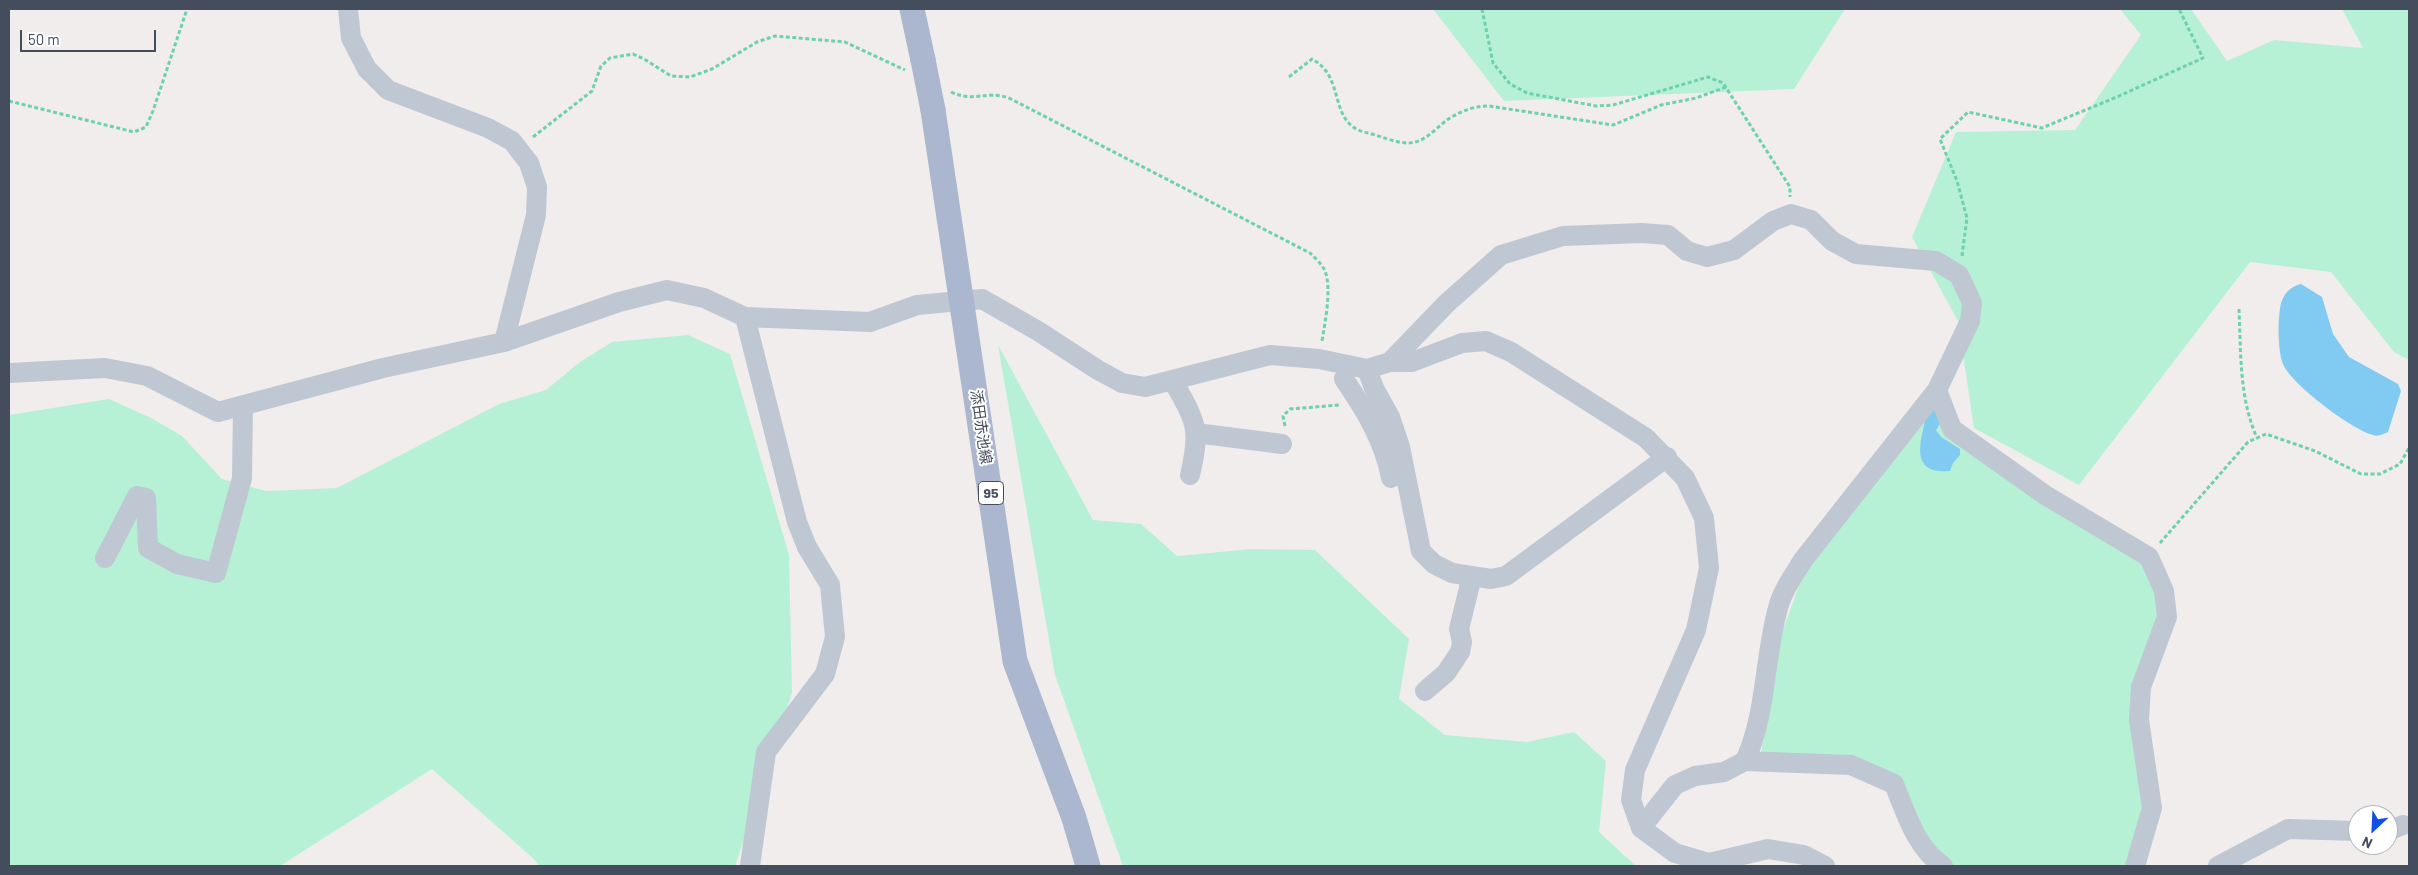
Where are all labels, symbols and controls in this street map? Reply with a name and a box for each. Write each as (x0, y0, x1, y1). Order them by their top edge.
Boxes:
scale bar (22, 20, 159, 52)
text: 50 m (28, 30, 60, 48)
street label: 添田赤池線 (967, 389, 995, 465)
road number: 95 (978, 482, 1004, 504)
north arrow (2348, 805, 2398, 855)
text: N (2359, 833, 2375, 853)

